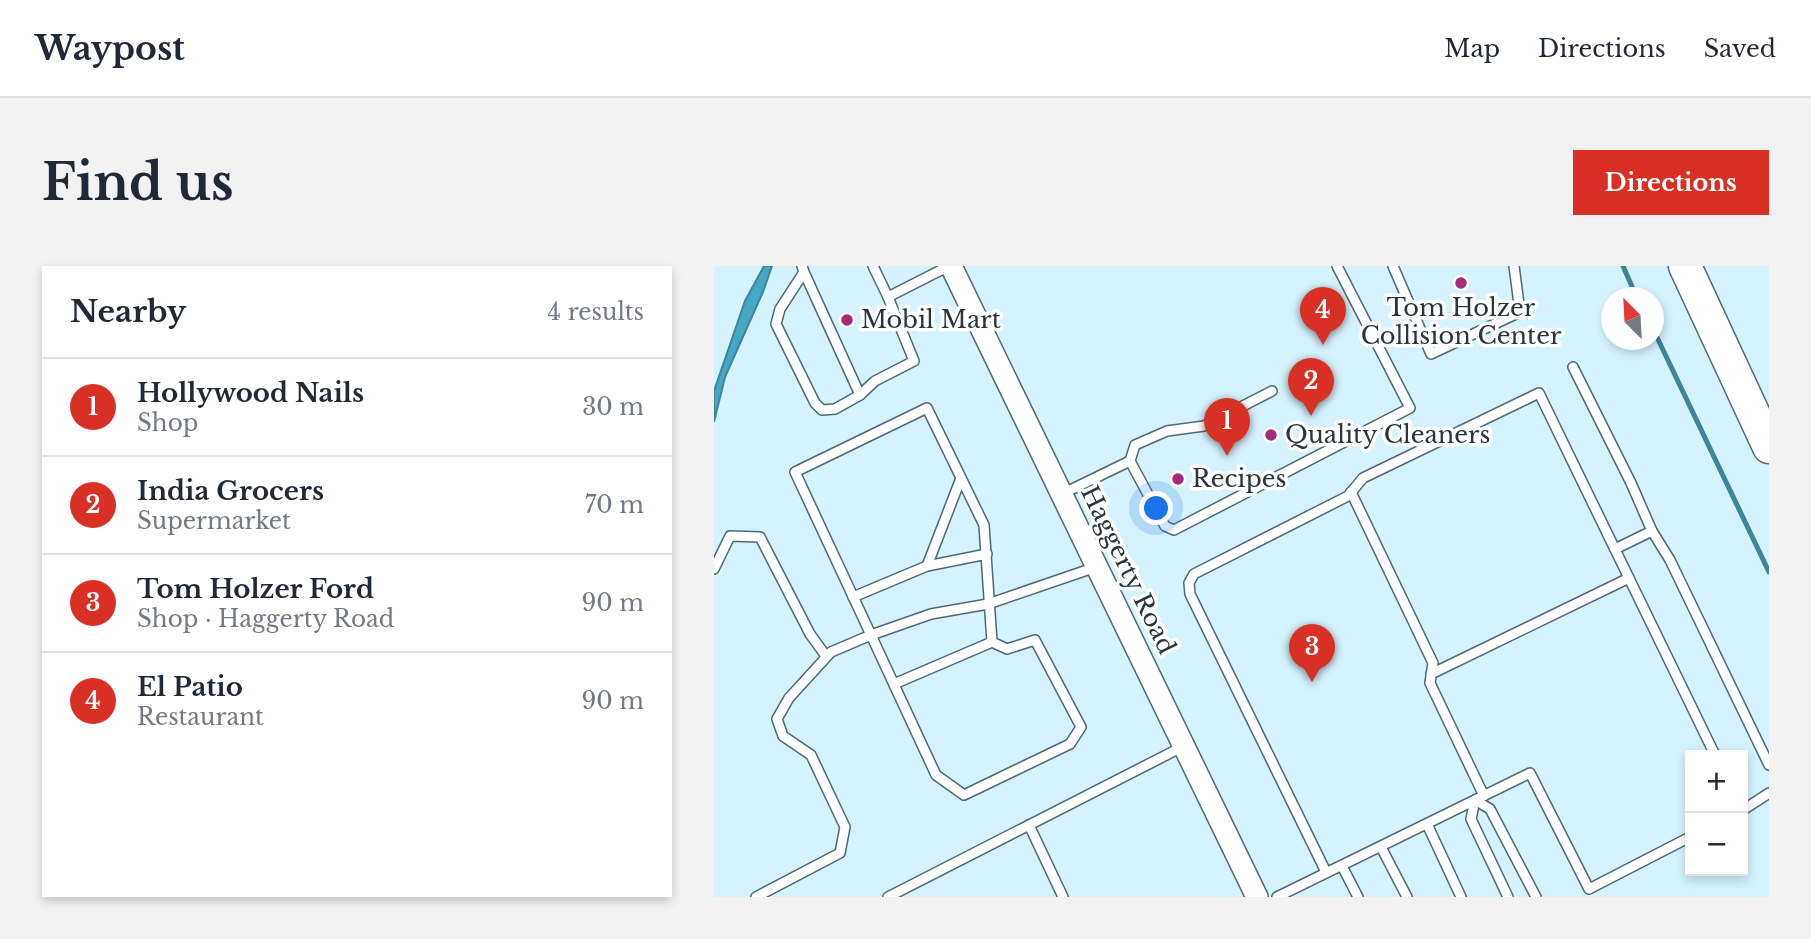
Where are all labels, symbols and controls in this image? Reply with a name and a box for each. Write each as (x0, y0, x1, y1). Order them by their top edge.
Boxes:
text: Waypost (35, 28, 185, 69)
text: Map (1444, 34, 1500, 63)
text: Directions (1538, 34, 1666, 63)
text: Saved (1704, 34, 1776, 63)
button: Directions (1573, 150, 1769, 215)
text: Find us (42, 152, 234, 213)
marker: Tom Holzer Collision Center (1453, 275, 1469, 291)
pin: 4 (1300, 287, 1346, 345)
north arrow (1601, 287, 1664, 350)
text: Nearby (70, 293, 186, 330)
place label: Tom Holzer Collision Center (1361, 293, 1562, 350)
text: 4 results (548, 298, 644, 326)
place label: Mobil Mart (861, 305, 1001, 334)
marker: Mobil Mart (839, 312, 855, 328)
pin: 2 (1288, 358, 1334, 416)
text: Hollywood Nails (137, 377, 364, 409)
text: 1 (88, 393, 98, 421)
text: 30 m (582, 393, 644, 421)
pin: 1 (1204, 398, 1250, 456)
text: Shop (137, 409, 198, 437)
place label: Quality Cleaners (1285, 420, 1490, 449)
marker: Quality Cleaners (1263, 427, 1279, 443)
place label: Recipes (1192, 464, 1287, 493)
marker: Recipes (1170, 471, 1186, 487)
text: India Grocers (137, 475, 324, 507)
street label: Haggerty Road (1075, 481, 1182, 659)
text: 2 (86, 491, 100, 519)
text: 70 m (585, 491, 644, 519)
your location (1139, 491, 1173, 525)
text: Supermarket (137, 507, 291, 535)
text: Tom Holzer Ford (137, 573, 374, 605)
text: 3 (86, 589, 100, 617)
text: 90 m (582, 589, 644, 617)
text: Shop · Haggerty Road (137, 605, 394, 633)
pin: 3 (1289, 624, 1335, 682)
text: El Patio (137, 671, 243, 703)
text: 4 (85, 687, 101, 715)
text: 90 m (582, 687, 644, 715)
text: Restaurant (137, 703, 264, 731)
map controls (1685, 750, 1748, 876)
button: + (1685, 750, 1748, 813)
button: − (1685, 813, 1748, 876)

